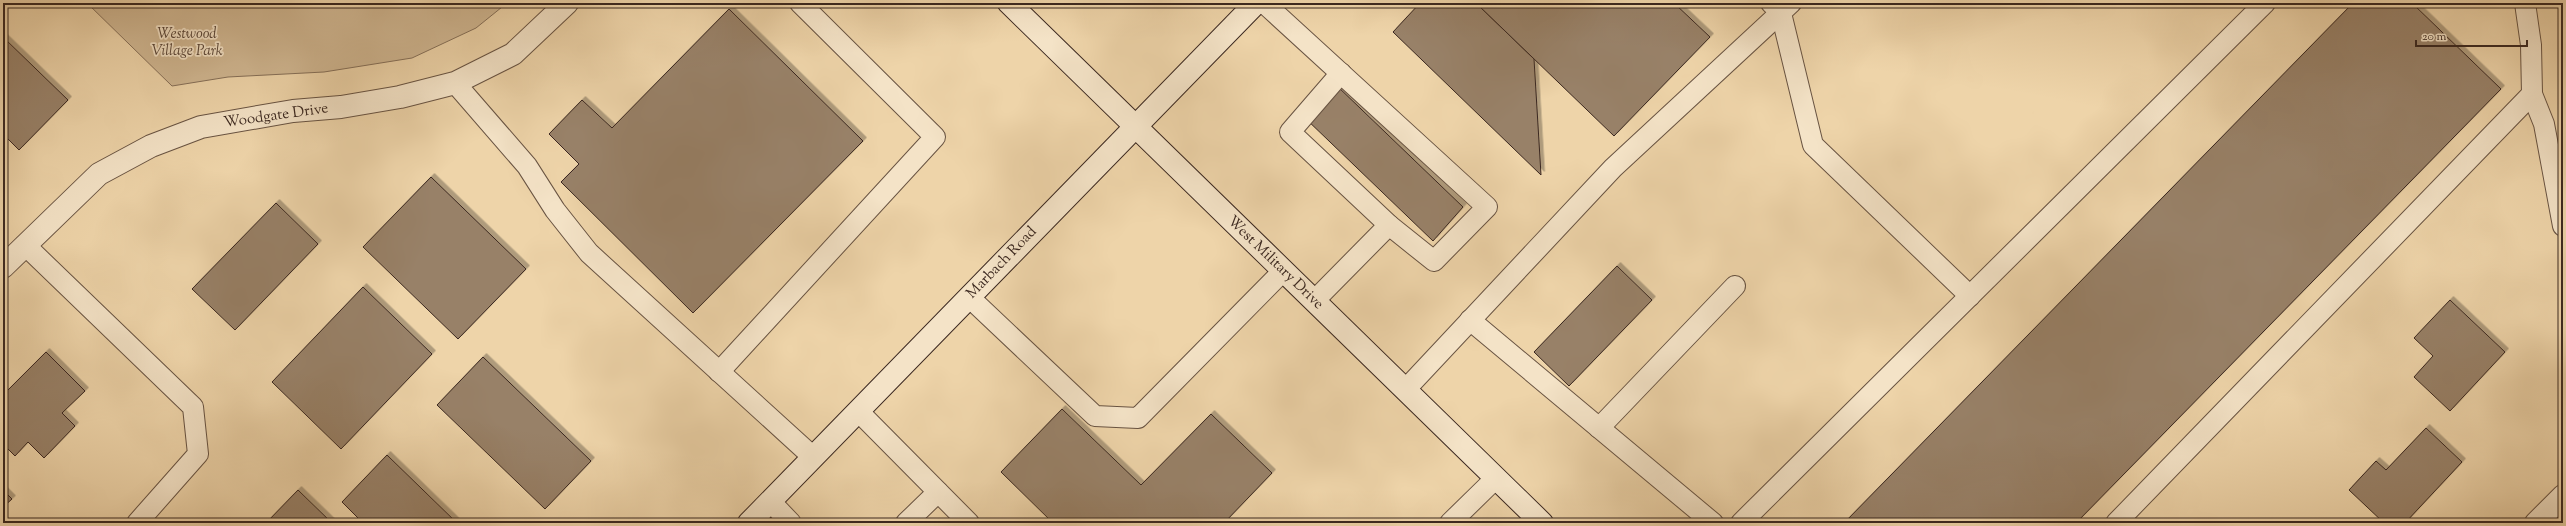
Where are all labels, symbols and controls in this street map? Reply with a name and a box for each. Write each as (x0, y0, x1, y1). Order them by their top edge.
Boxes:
scale bar (2416, 22, 2527, 48)
park label: Westwood Village Park (151, 24, 223, 62)
text: 20 m (2422, 28, 2447, 46)
street label: Woodgate Drive (222, 98, 330, 134)
street label: West Military Drive (1222, 211, 1328, 315)
street label: Marbach Road (962, 222, 1042, 304)

